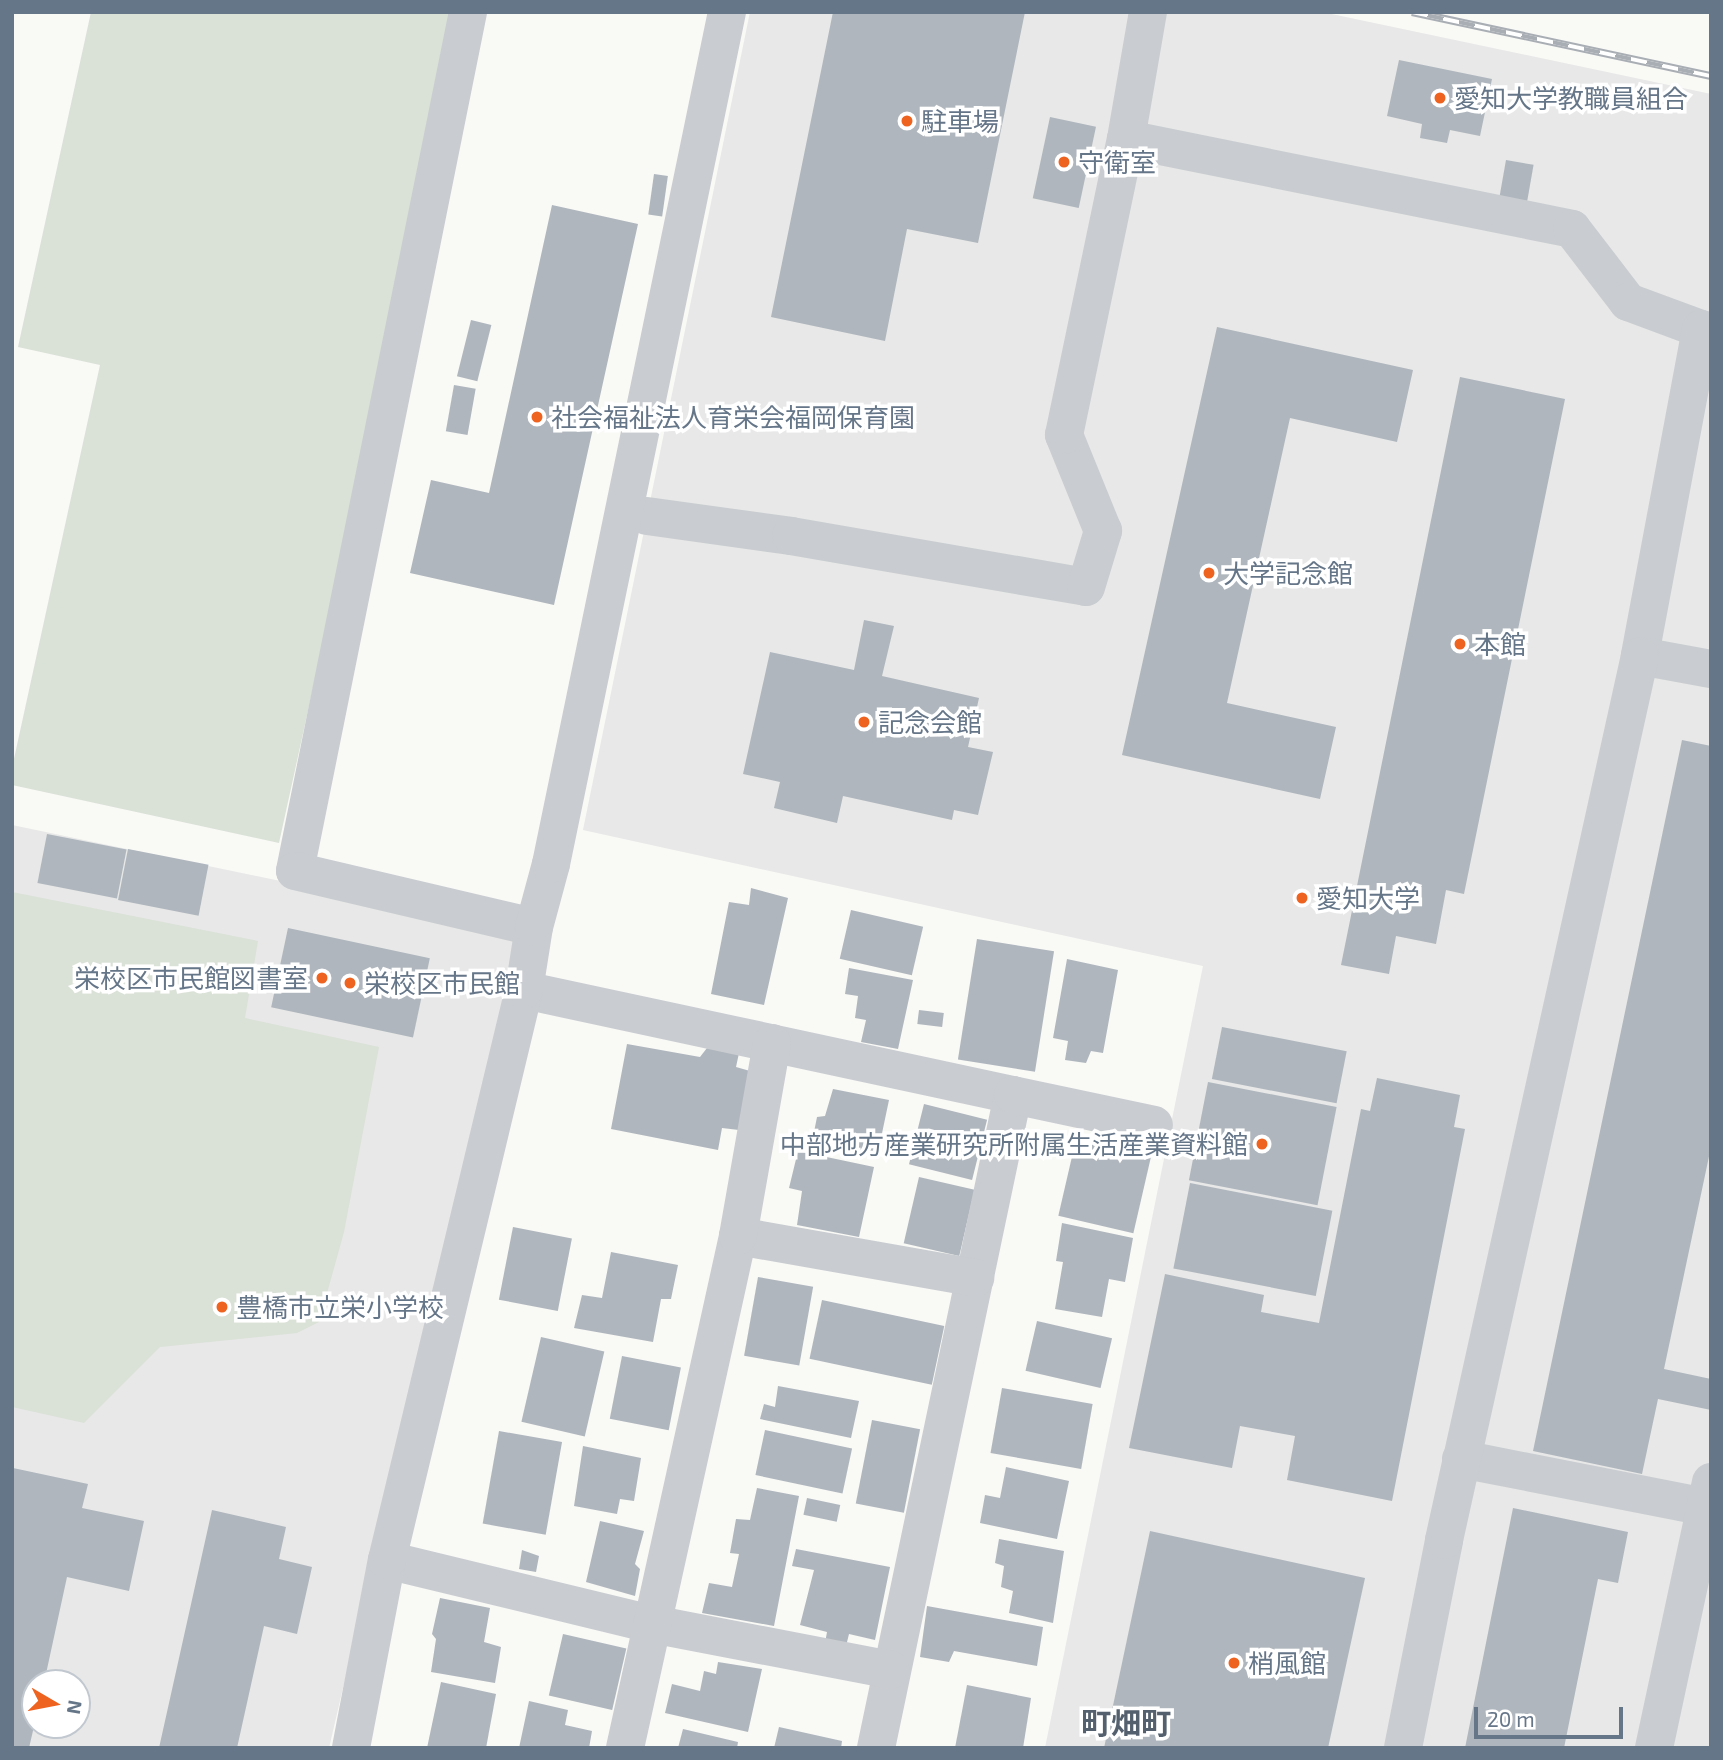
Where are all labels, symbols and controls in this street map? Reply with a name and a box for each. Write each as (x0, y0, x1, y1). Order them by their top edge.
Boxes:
place label: 愛知大学教職員組合 (1454, 82, 1688, 114)
marker: 愛知大学教職員組合 (1432, 90, 1448, 106)
place label: 駐車場 (921, 105, 999, 137)
marker: 駐車場 (899, 113, 915, 129)
place label: 守衛室 (1078, 146, 1156, 178)
marker: 守衛室 (1056, 154, 1072, 170)
place label: 社会福祉法人育栄会福岡保育園 (551, 401, 915, 433)
marker: 社会福祉法人育栄会福岡保育園 (529, 409, 545, 425)
place label: 大学記念館 (1223, 557, 1353, 589)
marker: 大学記念館 (1201, 565, 1217, 581)
place label: 本館 (1474, 628, 1526, 660)
marker: 本館 (1452, 636, 1468, 652)
place label: 記念会館 (878, 706, 982, 738)
marker: 記念会館 (856, 714, 872, 730)
place label: 愛知大学 (1316, 882, 1420, 914)
marker: 愛知大学 (1294, 890, 1310, 906)
place label: 栄校区市民館図書室 (74, 962, 308, 994)
place label: 栄校区市民館 (364, 967, 520, 999)
marker: 栄校区市民館図書室 (314, 970, 330, 986)
marker: 栄校区市民館 (342, 975, 358, 991)
place label: 中部地方産業研究所附属生活産業資料館 (780, 1128, 1248, 1160)
marker: 中部地方産業研究所附属生活産業資料館 (1254, 1136, 1270, 1152)
place label: 豊橋市立栄小学校 (236, 1291, 444, 1323)
marker: 豊橋市立栄小学校 (214, 1299, 230, 1315)
place label: 梢風館 (1248, 1647, 1326, 1679)
marker: 梢風館 (1226, 1655, 1242, 1671)
north arrow (21, 1669, 91, 1739)
scale bar (1478, 1694, 1627, 1738)
text: N (63, 1699, 88, 1716)
district label: 町畑町 (1081, 1704, 1171, 1740)
text: 20 m (1487, 1706, 1535, 1731)

